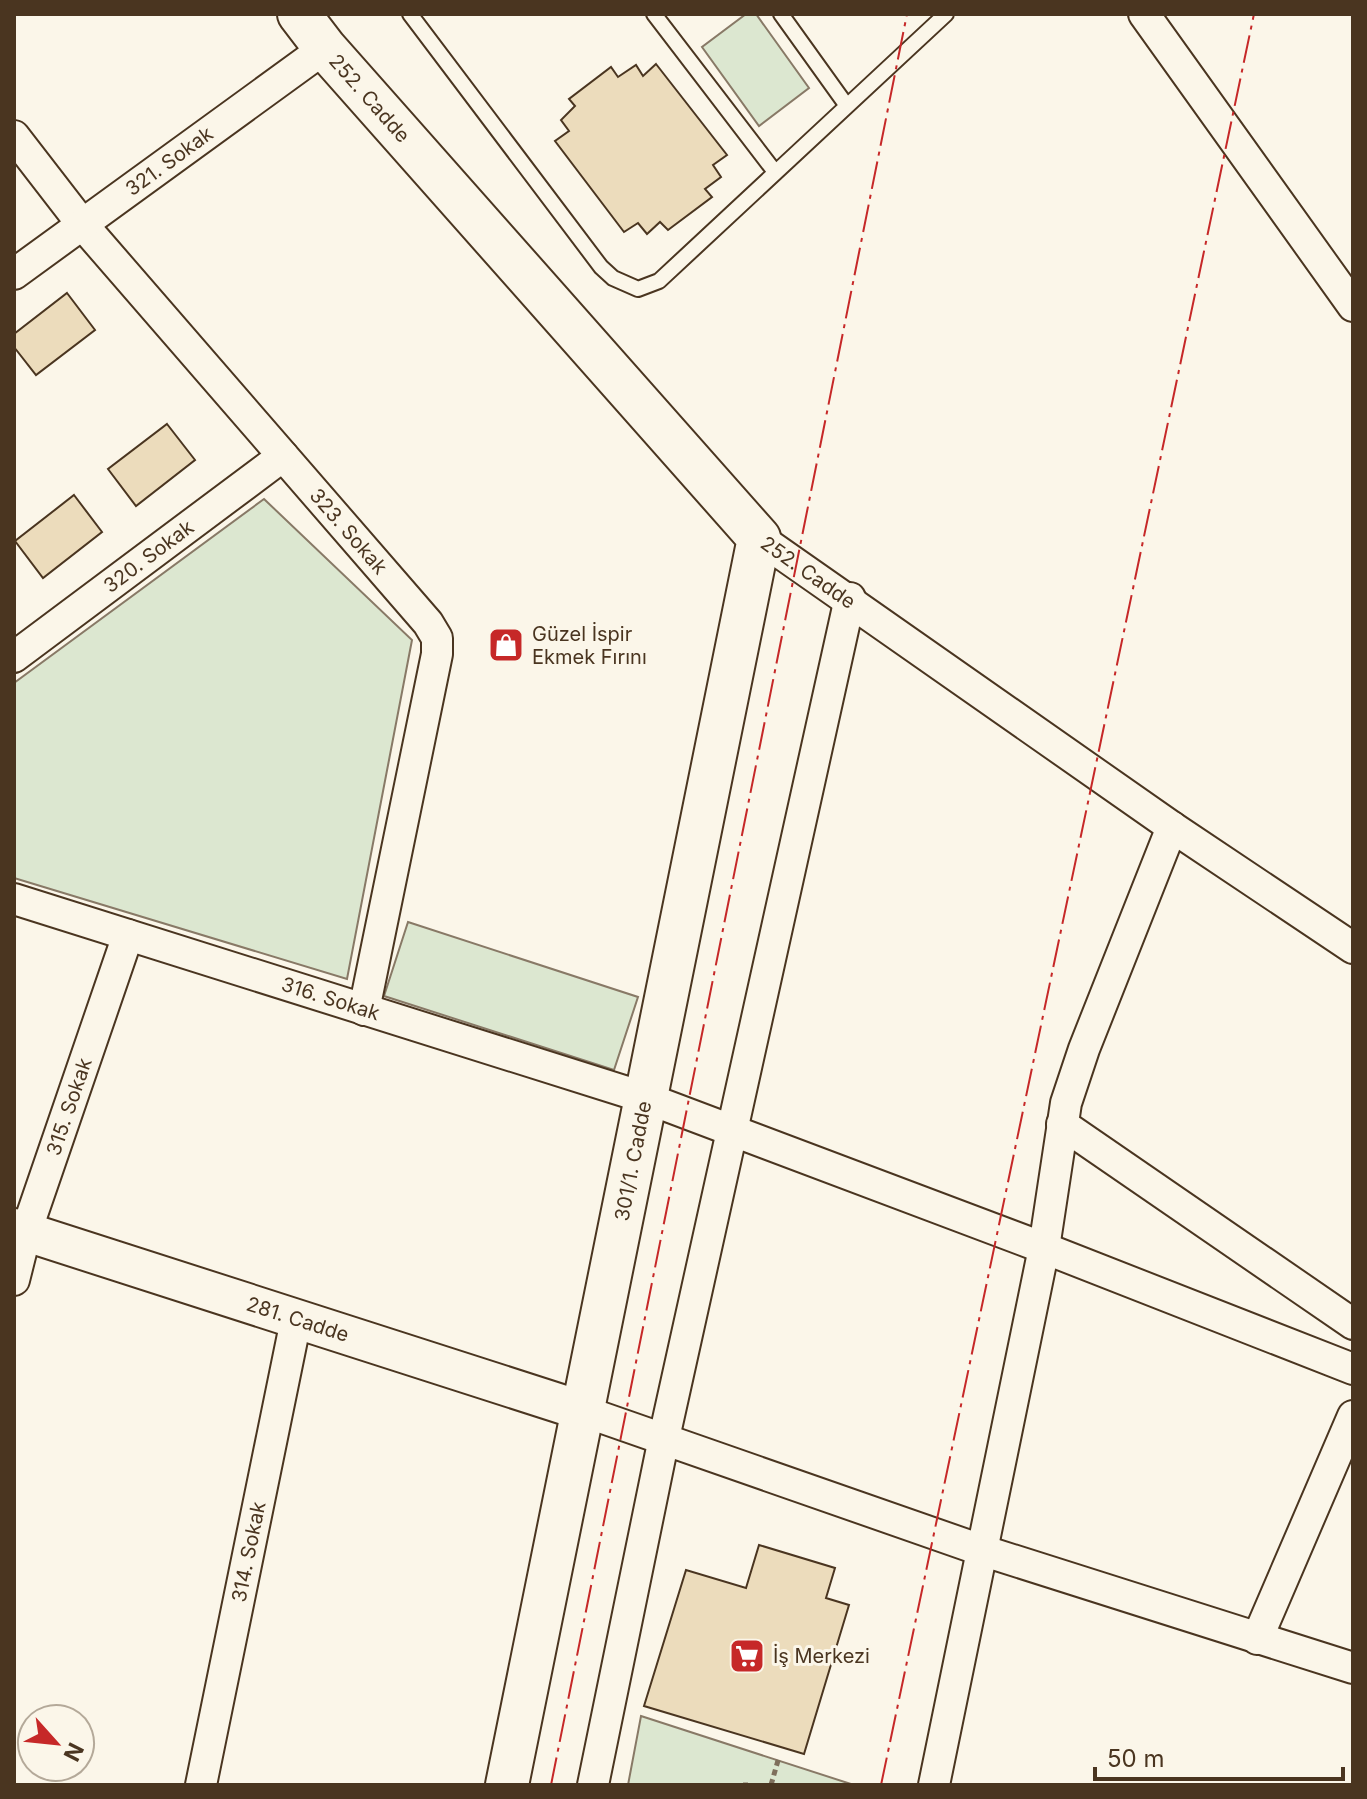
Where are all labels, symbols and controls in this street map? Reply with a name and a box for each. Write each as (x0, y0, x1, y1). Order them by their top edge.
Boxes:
street label: 252. Cadde (324, 49, 415, 147)
street label: 321. Sokak (121, 121, 218, 201)
street label: 323. Sokak (305, 483, 392, 579)
street label: 320. Sokak (99, 515, 198, 598)
street label: 252. Cadde (756, 531, 860, 614)
place label: Güzel İspir Ekmek Fırını (532, 621, 647, 669)
shop icon: Güzel İspir Ekmek Fırını (487, 626, 525, 664)
street label: 316. Sokak (279, 972, 383, 1025)
street label: 315. Sokak (41, 1055, 97, 1159)
street label: 301/1. Cadde (610, 1099, 656, 1223)
street label: 281. Cadde (244, 1292, 352, 1347)
street label: 314. Sokak (227, 1499, 271, 1604)
supermarket icon: İş Merkezi (728, 1637, 766, 1675)
place label: İş Merkezi (773, 1643, 870, 1668)
north arrow (16, 1703, 96, 1783)
scale bar (1095, 1731, 1343, 1781)
text: N (58, 1739, 89, 1765)
text: 50 m (1107, 1744, 1165, 1773)

